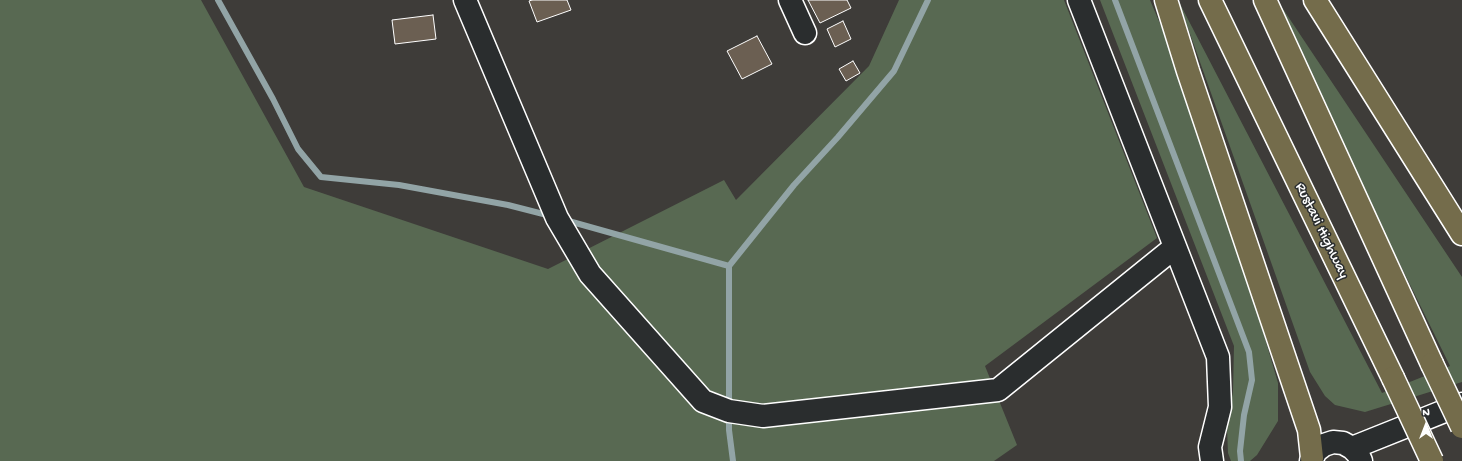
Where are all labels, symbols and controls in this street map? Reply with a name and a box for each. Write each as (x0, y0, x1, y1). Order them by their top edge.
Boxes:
street label: Rustavi Highway (1290, 180, 1352, 282)
north arrow (1406, 405, 1446, 445)
text: N (1422, 407, 1430, 419)

